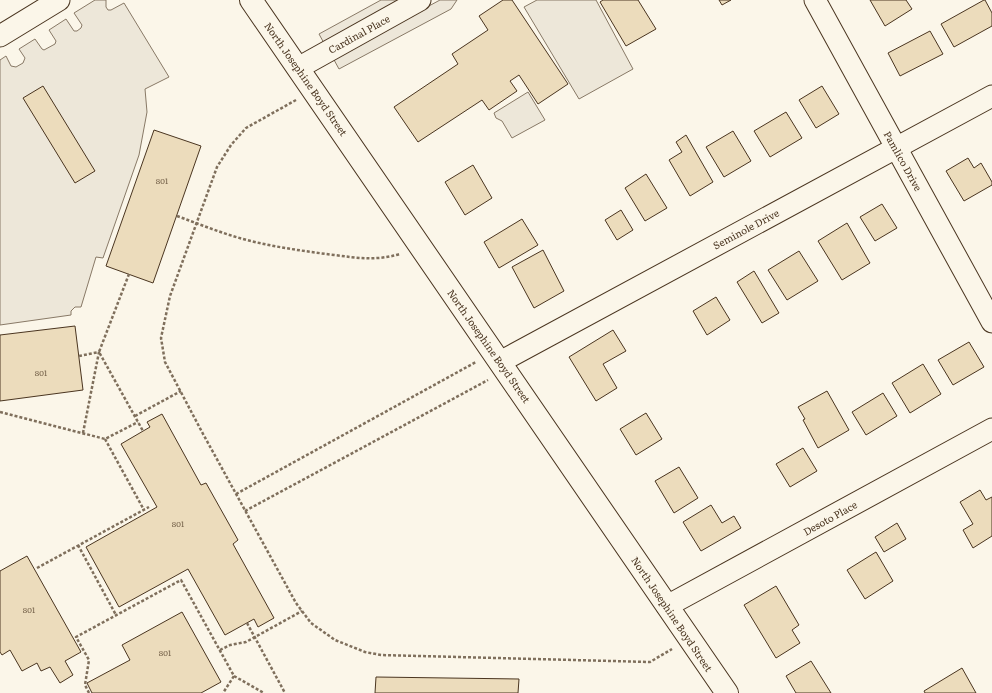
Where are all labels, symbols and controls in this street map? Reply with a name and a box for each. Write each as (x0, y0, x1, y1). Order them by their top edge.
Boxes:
street label: Cardinal Place (325, 10, 392, 57)
street label: North Josephine Boyd Street (261, 19, 352, 139)
street label: Pamlico Drive (881, 128, 926, 194)
house number: 801 (156, 175, 169, 186)
street label: Seminole Drive (710, 205, 782, 252)
street label: North Josephine Boyd Street (444, 286, 535, 406)
house number: 801 (35, 367, 48, 378)
street label: Desoto Place (800, 497, 859, 539)
house number: 801 (172, 518, 185, 529)
street label: North Josephine Boyd Street (628, 553, 717, 674)
house number: 801 (23, 604, 36, 615)
house number: 801 (159, 647, 172, 658)

